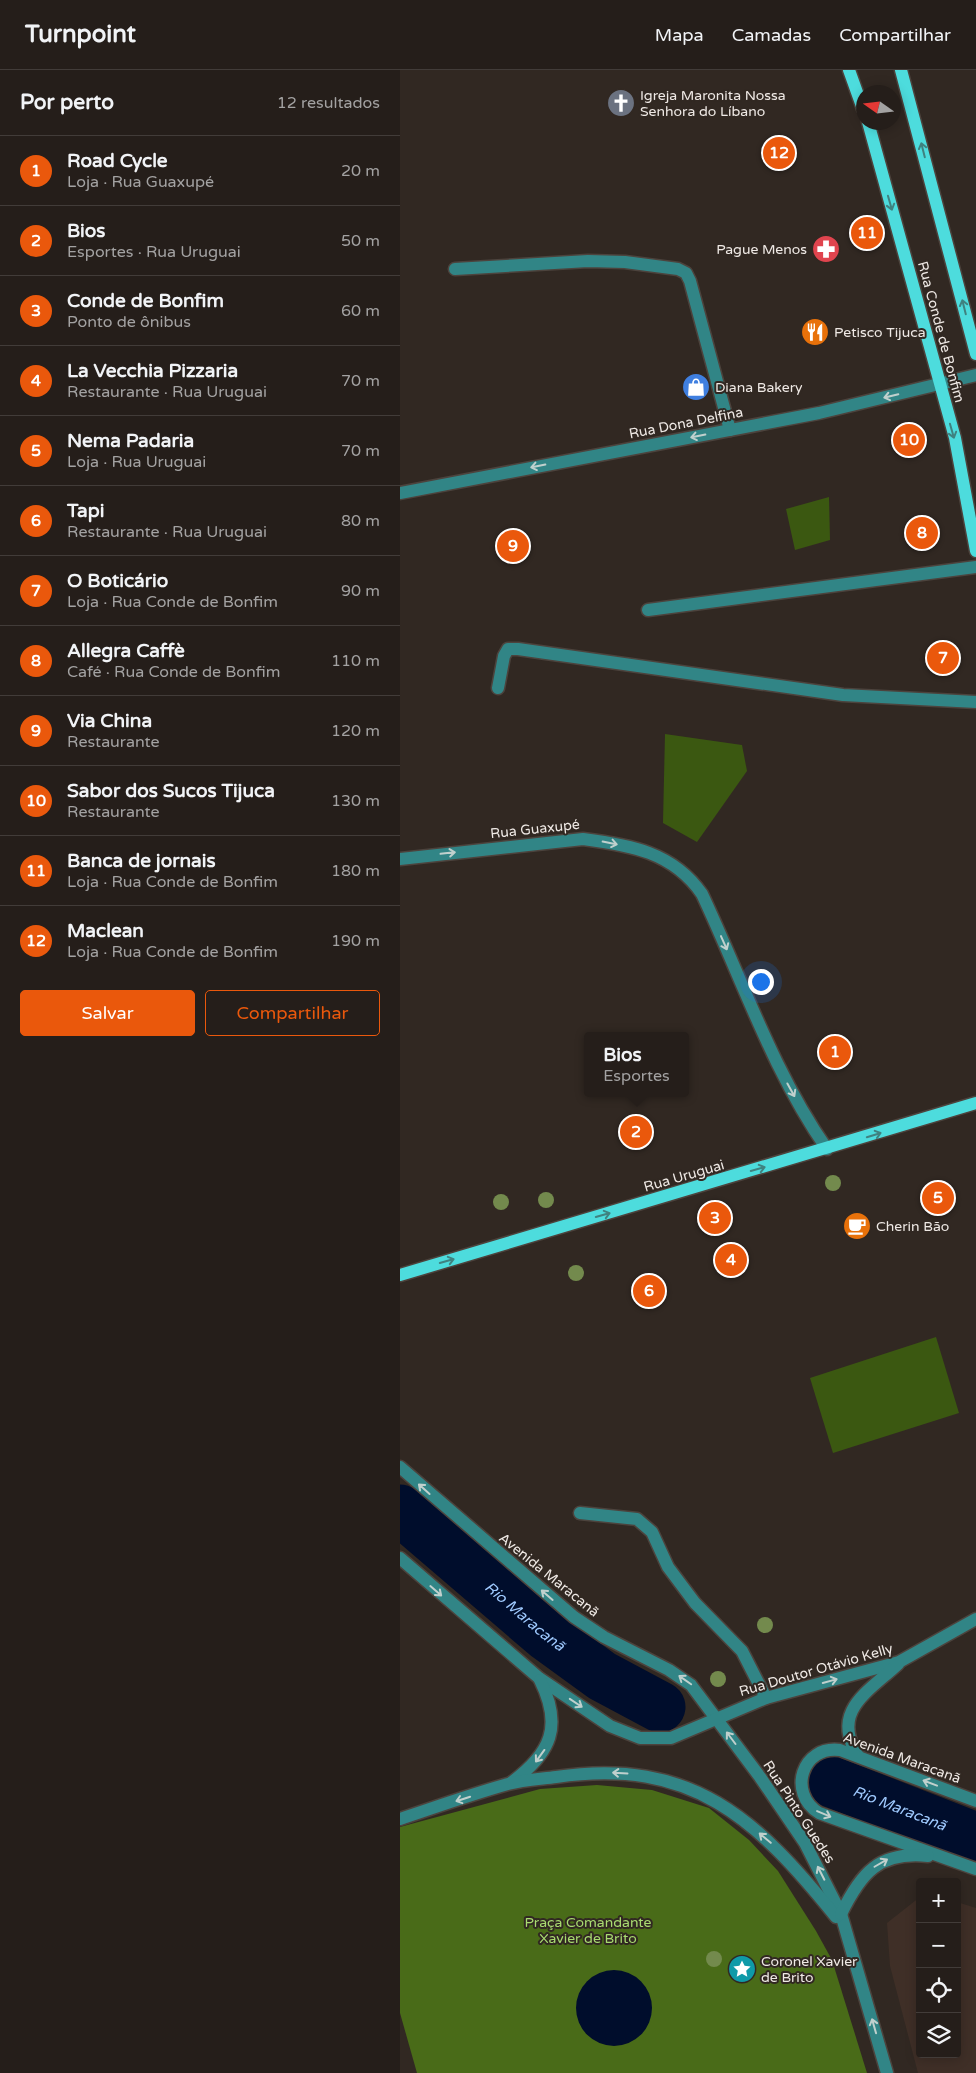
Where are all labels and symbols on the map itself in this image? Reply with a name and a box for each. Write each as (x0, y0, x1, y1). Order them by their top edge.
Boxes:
north arrow (856, 85, 901, 130)
place label: Igreja Maronita Nossa Senhora do Líbano (640, 87, 786, 120)
church icon: Igreja Maronita Nossa Senhora do Líbano (606, 88, 636, 118)
pin: 12 (763, 134, 795, 172)
one-way arrow (918, 142, 927, 158)
one-way arrow (886, 195, 895, 211)
pin: 11 (851, 214, 883, 252)
pharmacy icon: Pague Menos (811, 234, 841, 264)
place label: Pague Menos (716, 241, 807, 258)
street label: Rua Conde de Bonfim (914, 259, 968, 405)
one-way arrow (959, 300, 968, 316)
restaurant icon: Petisco Tijuca (800, 317, 830, 347)
place label: Petisco Tijuca (834, 324, 926, 341)
shop icon: Diana Bakery (681, 372, 711, 402)
place label: Diana Bakery (715, 379, 803, 396)
one-way arrow (884, 392, 900, 401)
street label: Rua Dona Delfina (628, 404, 744, 442)
pin: 10 (893, 421, 925, 459)
one-way arrow (948, 423, 958, 439)
one-way arrow (690, 432, 706, 441)
one-way arrow (531, 462, 547, 472)
pin: 8 (906, 514, 938, 552)
pin: 9 (497, 527, 529, 565)
pin: 7 (927, 639, 959, 677)
street label: Rua Guaxupé (489, 816, 581, 842)
one-way arrow (601, 838, 617, 848)
one-way arrow (440, 848, 456, 858)
one-way arrow (719, 935, 729, 950)
your location (748, 969, 774, 995)
pin: 1 (819, 1033, 851, 1071)
one-way arrow (786, 1083, 796, 1098)
pin: 2 (620, 1113, 652, 1151)
one-way arrow (866, 1129, 882, 1139)
street label: Rua Uruguai (642, 1156, 726, 1196)
one-way arrow (750, 1164, 766, 1174)
pin: 5 (922, 1179, 954, 1217)
pin: 3 (699, 1199, 731, 1237)
one-way arrow (594, 1210, 610, 1220)
cafe icon: Cherin Bão (842, 1211, 872, 1241)
place label: Cherin Bão (876, 1218, 949, 1235)
pin: 4 (715, 1241, 747, 1279)
one-way arrow (438, 1256, 454, 1266)
pin: 6 (633, 1272, 665, 1310)
one-way arrow (418, 1483, 431, 1495)
street label: Avenida Maracanã (496, 1529, 602, 1621)
water label: Rio Maracanã (481, 1578, 569, 1656)
one-way arrow (429, 1585, 442, 1597)
one-way arrow (540, 1590, 553, 1601)
street label: Rua Doutor Otávio Kelly (737, 1640, 895, 1700)
one-way arrow (678, 1675, 692, 1685)
one-way arrow (821, 1676, 837, 1685)
one-way arrow (569, 1698, 583, 1709)
street label: Avenida Maracanã (841, 1729, 963, 1787)
one-way arrow (726, 1731, 736, 1745)
one-way arrow (535, 1749, 545, 1763)
street label: Rua Pinto Guedes (759, 1757, 839, 1867)
one-way arrow (613, 1769, 629, 1778)
one-way arrow (923, 1778, 939, 1787)
water label: Rio Maracanã (850, 1782, 950, 1835)
one-way arrow (456, 1794, 472, 1804)
one-way arrow (816, 1810, 831, 1820)
one-way arrow (759, 1832, 772, 1844)
one-way arrow (873, 1858, 888, 1868)
one-way arrow (816, 1866, 825, 1881)
park label: Praça Comandante Xavier de Brito (525, 1914, 652, 1947)
place label: Coronel Xavier de Brito (761, 1953, 858, 1986)
place icon: Coronel Xavier de Brito (727, 1954, 757, 1984)
one-way arrow (868, 2019, 878, 2035)

